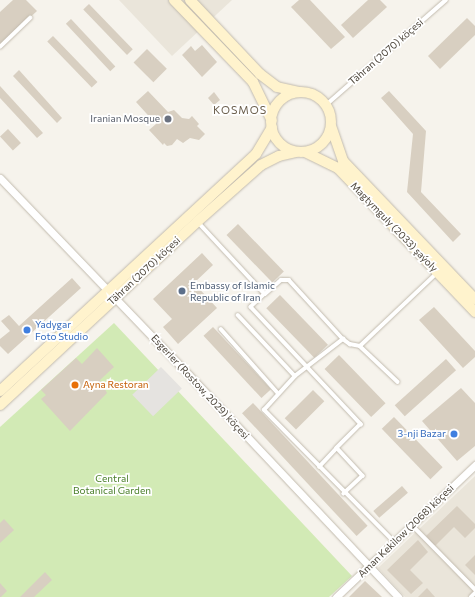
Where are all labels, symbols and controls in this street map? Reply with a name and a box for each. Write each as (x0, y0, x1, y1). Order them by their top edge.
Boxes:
street label: Tähran (2070) köçesi (346, 16, 426, 88)
district label: KOSMOS (213, 103, 267, 117)
place label: Iranian Mosque (90, 113, 160, 125)
marker: Iranian Mosque (163, 114, 173, 124)
street label: Magtymguly (2033) şaýoly (348, 180, 440, 274)
street label: Tähran (2070) köçesi (105, 234, 183, 308)
place label: Embassy of Islamic Republic of Iran (190, 279, 275, 302)
marker: Embassy of Islamic Republic of Iran (177, 286, 187, 296)
place label: Yadygar Foto Studio (35, 318, 88, 342)
marker: Yadygar Foto Studio (22, 325, 32, 335)
street label: Esgerler (Rostow, 2029) köçesi (148, 332, 252, 442)
place label: Ayna Restoran (83, 379, 149, 391)
marker: Ayna Restoran (70, 380, 80, 390)
place label: 3-nji Bazar (397, 428, 446, 440)
marker: 3-nji Bazar (449, 429, 459, 439)
park label: Central Botanical Garden (73, 472, 151, 496)
street label: Aman Kekilow (2068) köçesi (356, 482, 456, 580)

